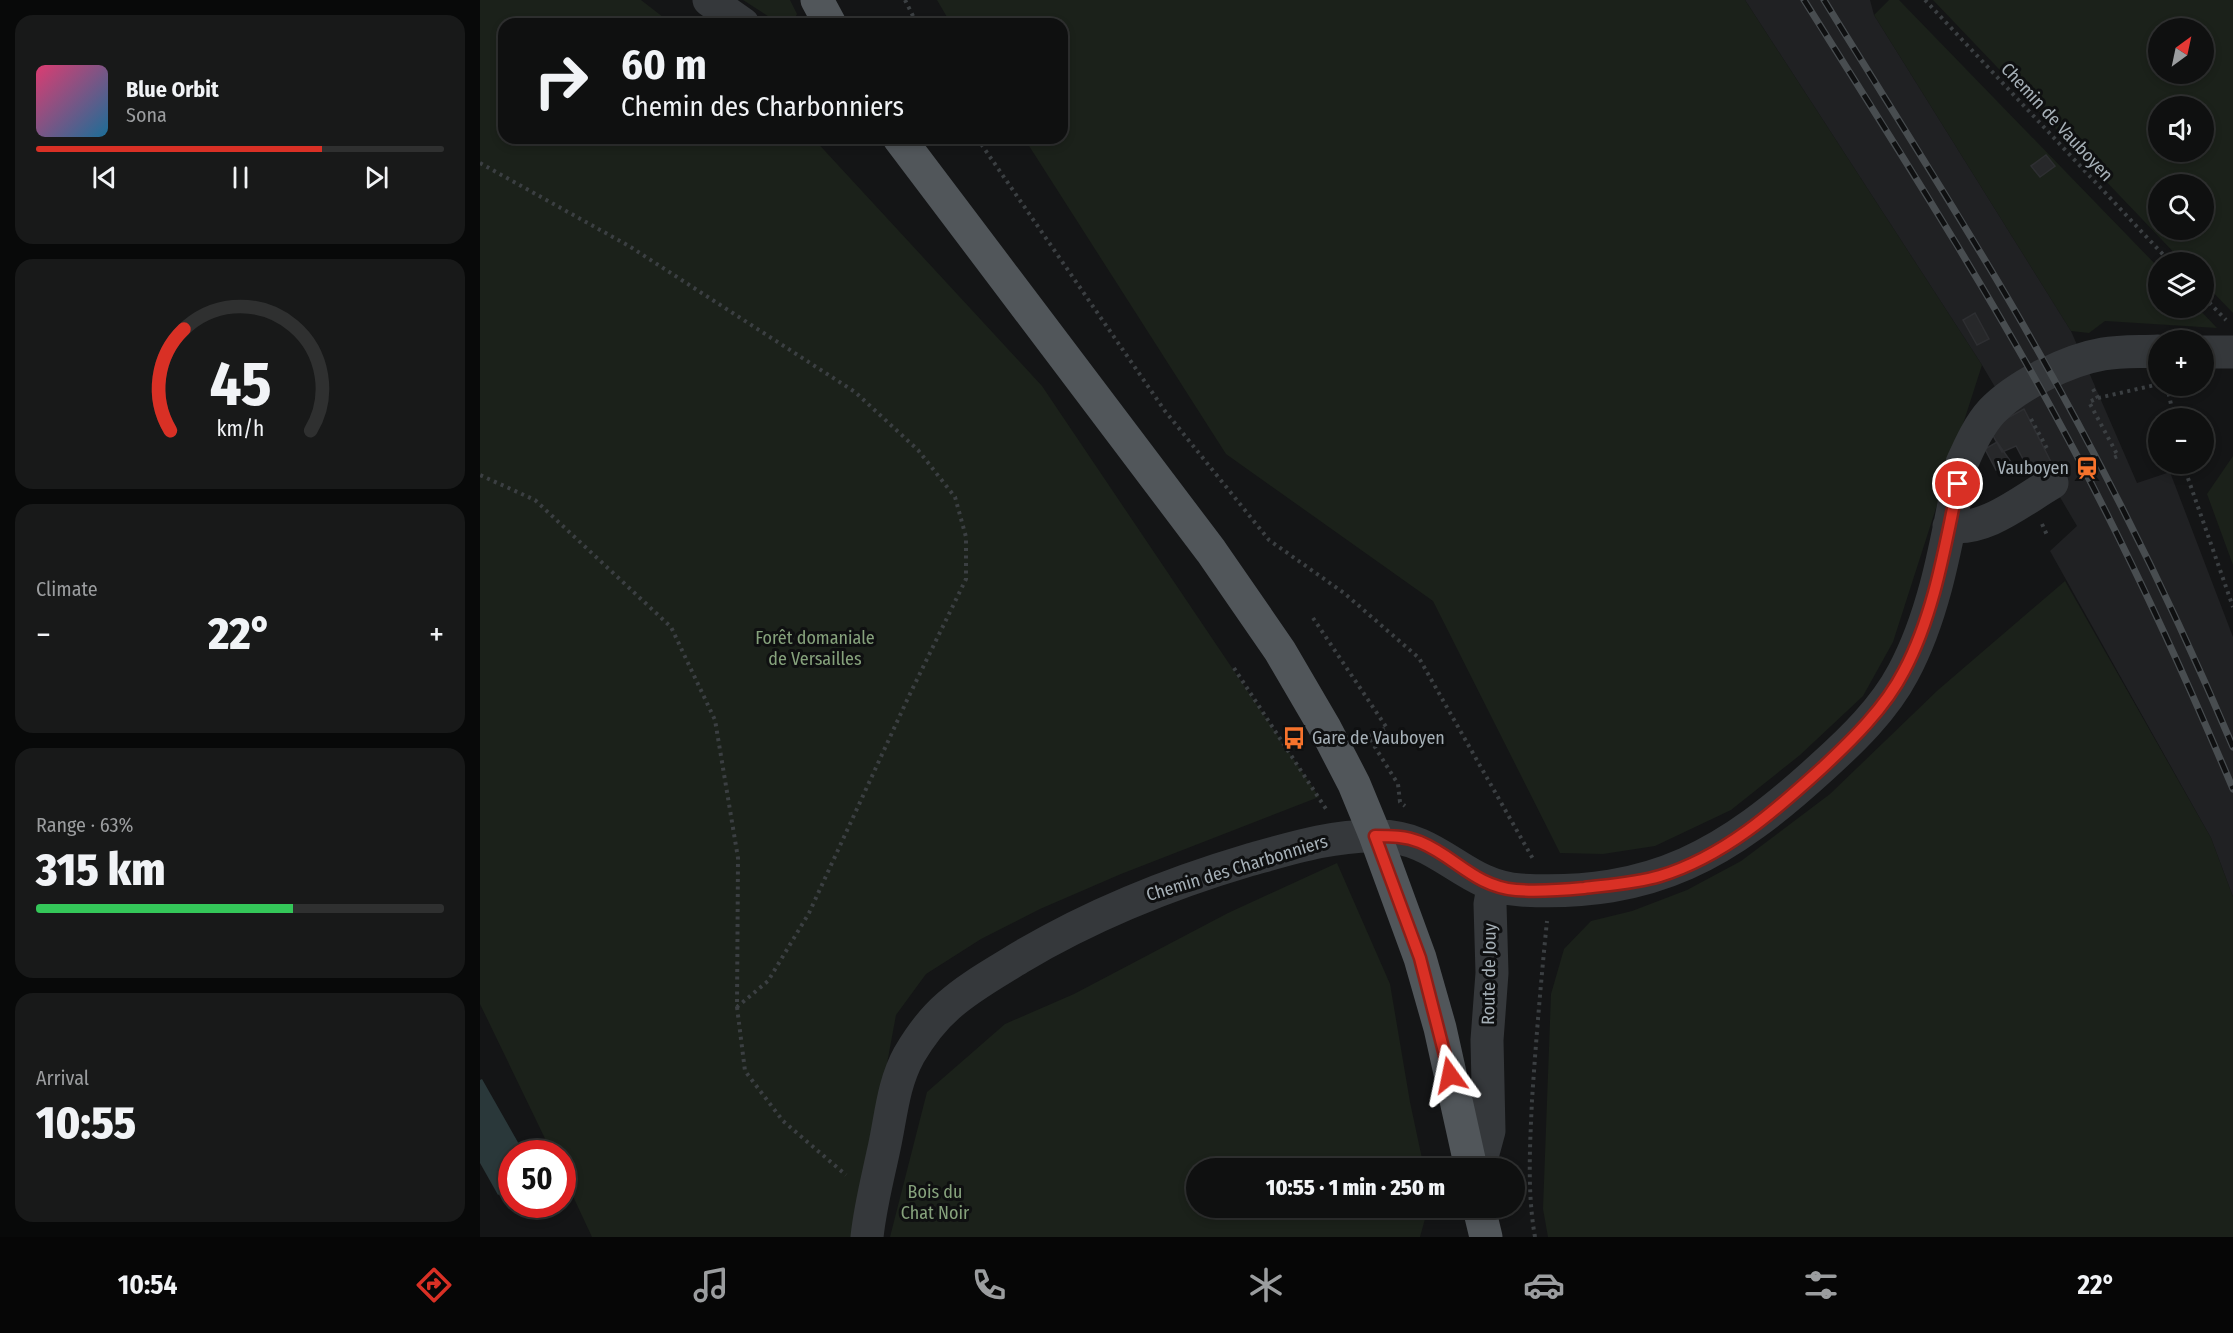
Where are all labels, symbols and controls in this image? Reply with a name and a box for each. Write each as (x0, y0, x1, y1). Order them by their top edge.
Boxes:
north arrow (2148, 18, 2214, 84)
map controls (2148, 18, 2214, 474)
text: 60 m (621, 40, 707, 90)
icon: right (522, 42, 600, 120)
street label: Chemin de Vauboyen (1996, 58, 2118, 186)
text: Blue Orbit (126, 76, 219, 103)
text: Chemin des Charbonniers (621, 91, 904, 123)
button: sound (2148, 96, 2214, 162)
text: Sona (126, 103, 167, 127)
icon: previous (88, 161, 121, 194)
icon: pause (224, 161, 257, 194)
icon: next (360, 161, 393, 194)
button: search (2148, 174, 2214, 240)
button: layers (2148, 252, 2214, 318)
button: + (2148, 330, 2214, 396)
text: 45 (209, 347, 271, 422)
button: − (2148, 408, 2214, 474)
text: km/h (216, 417, 264, 443)
station icon: Vauboyen (2074, 455, 2100, 481)
place label: Vauboyen (1997, 457, 2069, 479)
pin (1932, 458, 1983, 509)
icon: arrive (1941, 467, 1974, 500)
text: Climate (36, 577, 98, 601)
text: 22° (208, 607, 272, 661)
text: − (36, 615, 51, 655)
text: + (429, 615, 444, 655)
park label: Forêt domaniale de Versailles (755, 627, 875, 670)
bus stop icon: Gare de Vauboyen (1281, 725, 1307, 751)
place label: Gare de Vauboyen (1312, 727, 1445, 749)
text: Range · 63% (36, 813, 133, 837)
street label: Chemin des Charbonniers (1144, 830, 1331, 906)
text: 315 km (36, 843, 166, 897)
street label: Route de Jouy (1477, 923, 1501, 1025)
position arrow (1418, 1043, 1482, 1107)
text: Arrival (36, 1066, 89, 1090)
text: 10:55 (36, 1096, 136, 1150)
speed limit sign: 50 (498, 1140, 576, 1218)
text: 10:55 · 1 min · 250 m (1266, 1174, 1445, 1201)
park label: Bois du Chat Noir (901, 1181, 970, 1224)
icon: directions (413, 1264, 455, 1306)
icon: music (690, 1264, 732, 1306)
icon: phone (968, 1264, 1010, 1306)
icon: climate (1245, 1264, 1287, 1306)
icon: car (1523, 1264, 1565, 1306)
icon: filters (1800, 1264, 1842, 1306)
text: 10:54 (118, 1269, 177, 1301)
text: 22° (2078, 1269, 2115, 1301)

